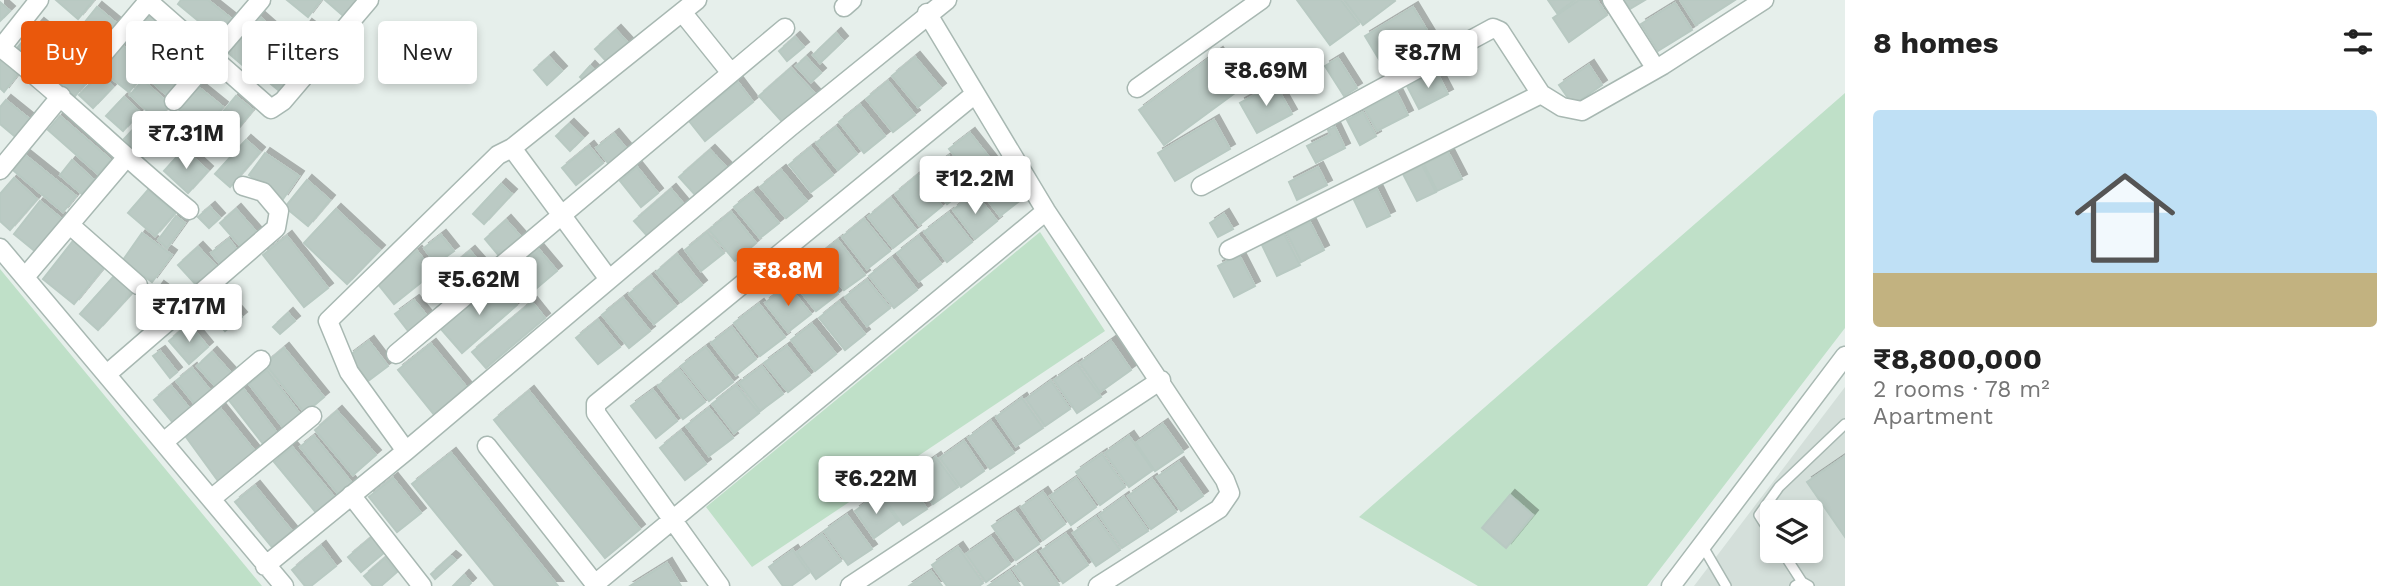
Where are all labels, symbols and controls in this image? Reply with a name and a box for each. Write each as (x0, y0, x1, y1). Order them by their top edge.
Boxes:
chip: Buy (21, 21, 112, 84)
chip: Rent (126, 21, 228, 84)
chip: Filters (242, 21, 364, 84)
chip: New (378, 21, 477, 84)
icon: filters (2339, 23, 2377, 61)
text: 8 homes (1873, 25, 1999, 60)
pin: ₹8.7M (1379, 31, 1477, 90)
text: ₹8.7M (1394, 39, 1462, 66)
pin: ₹8.69M (1209, 48, 1323, 108)
text: ₹8.69M (1224, 57, 1308, 84)
pin: ₹7.31M (129, 111, 243, 171)
text: ₹7.31M (148, 120, 224, 147)
icon: home (2062, 155, 2188, 281)
pin: ₹12.2M (918, 156, 1032, 216)
text: ₹12.2M (936, 165, 1014, 192)
pin: ₹8.8M (739, 248, 837, 308)
text: ₹8.8M (753, 257, 823, 284)
pin: ₹5.62M (422, 258, 536, 317)
text: ₹5.62M (438, 266, 520, 293)
pin: ₹7.17M (132, 284, 246, 344)
text: ₹7.17M (152, 293, 226, 320)
text: ₹8,800,000 (1873, 341, 2042, 376)
text: 2 rooms · 78 m² (1873, 376, 2050, 403)
text: Apartment (1873, 403, 1993, 430)
pin: ₹6.22M (819, 456, 933, 516)
text: ₹6.22M (834, 465, 918, 492)
map controls (1760, 500, 1823, 563)
button: layers (1760, 500, 1823, 563)

